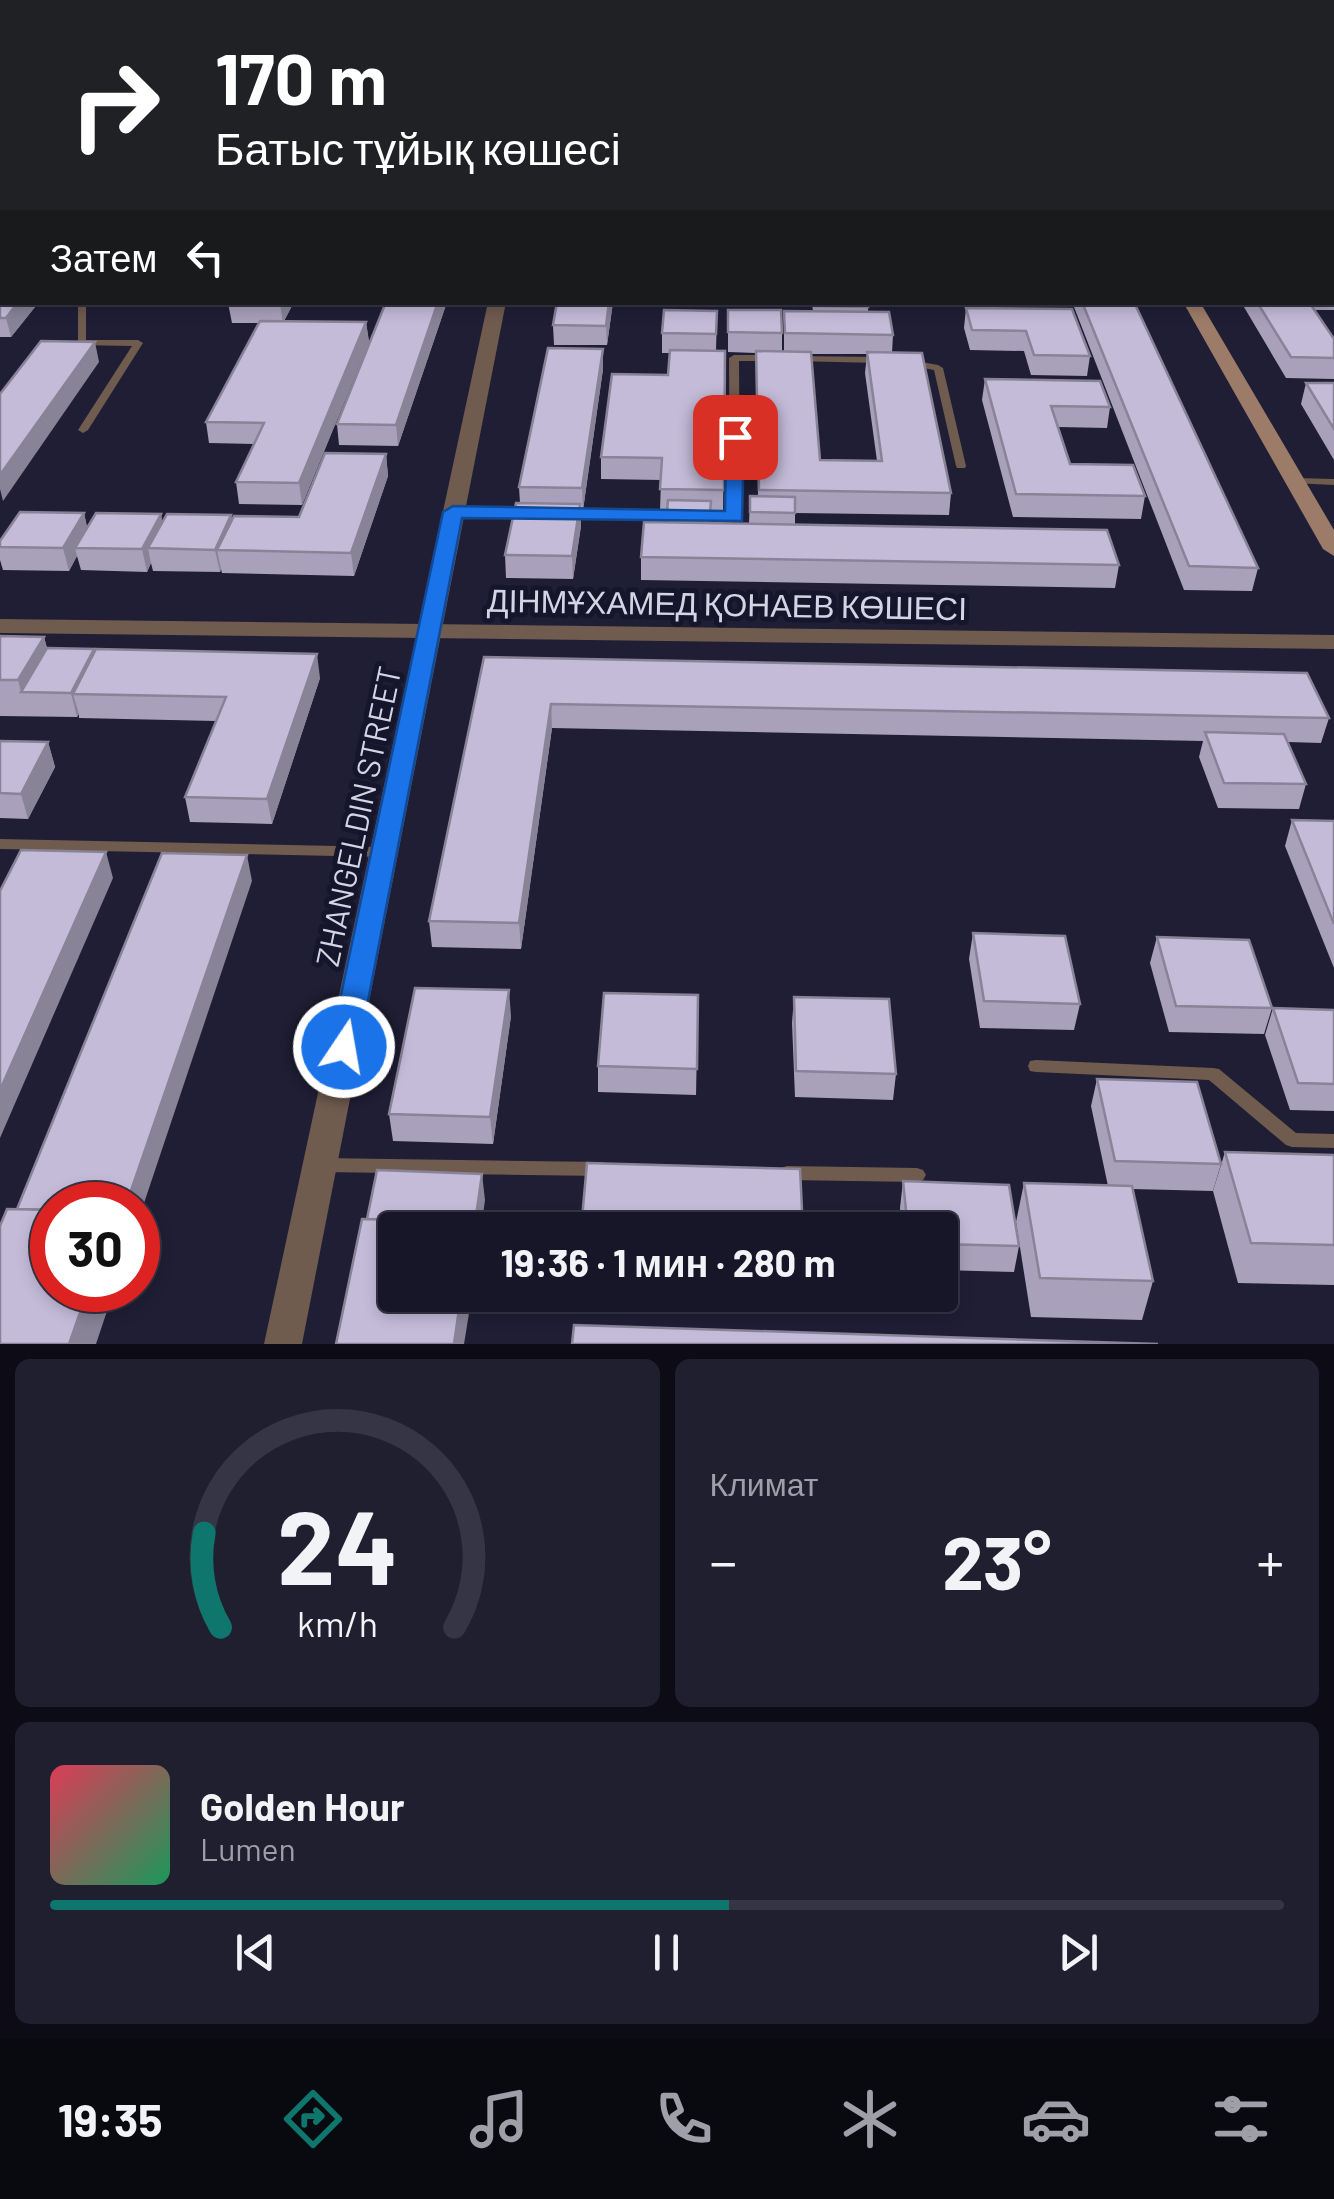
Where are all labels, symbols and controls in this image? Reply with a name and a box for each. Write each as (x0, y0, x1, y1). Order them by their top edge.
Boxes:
text: 170 m (215, 35, 387, 119)
icon: right (50, 40, 180, 170)
text: Батыс тұйық көшесі (215, 120, 621, 174)
icon: left (178, 230, 233, 285)
text: Затем (50, 234, 158, 280)
pin (693, 395, 778, 480)
icon: arrive (708, 410, 763, 465)
street label: ДІНМҰХАМЕД ҚОНАЕВ КӨШЕСІ (487, 580, 967, 627)
street label: ZHANGELDIN STREET (307, 663, 407, 969)
position arrow (292, 995, 396, 1099)
speed limit sign: 30 (30, 1182, 160, 1312)
text: 19:36 · 1 мин · 280 m (501, 1239, 835, 1285)
text: Климат (710, 1464, 818, 1502)
text: 24 (277, 1481, 398, 1606)
text: 23° (942, 1515, 1052, 1605)
text: − (710, 1527, 737, 1593)
text: + (1256, 1527, 1284, 1593)
text: km/h (297, 1601, 378, 1644)
text: Golden Hour (200, 1783, 405, 1829)
text: Lumen (200, 1829, 296, 1867)
icon: previous (228, 1925, 283, 1980)
icon: pause (639, 1925, 694, 1980)
icon: next (1051, 1925, 1106, 1980)
icon: directions (278, 2084, 348, 2154)
icon: music (464, 2084, 534, 2154)
icon: phone (649, 2084, 719, 2154)
icon: climate (835, 2084, 905, 2154)
icon: car (1021, 2084, 1091, 2154)
icon: filters (1206, 2084, 1276, 2154)
text: 19:35 (58, 2092, 163, 2146)

